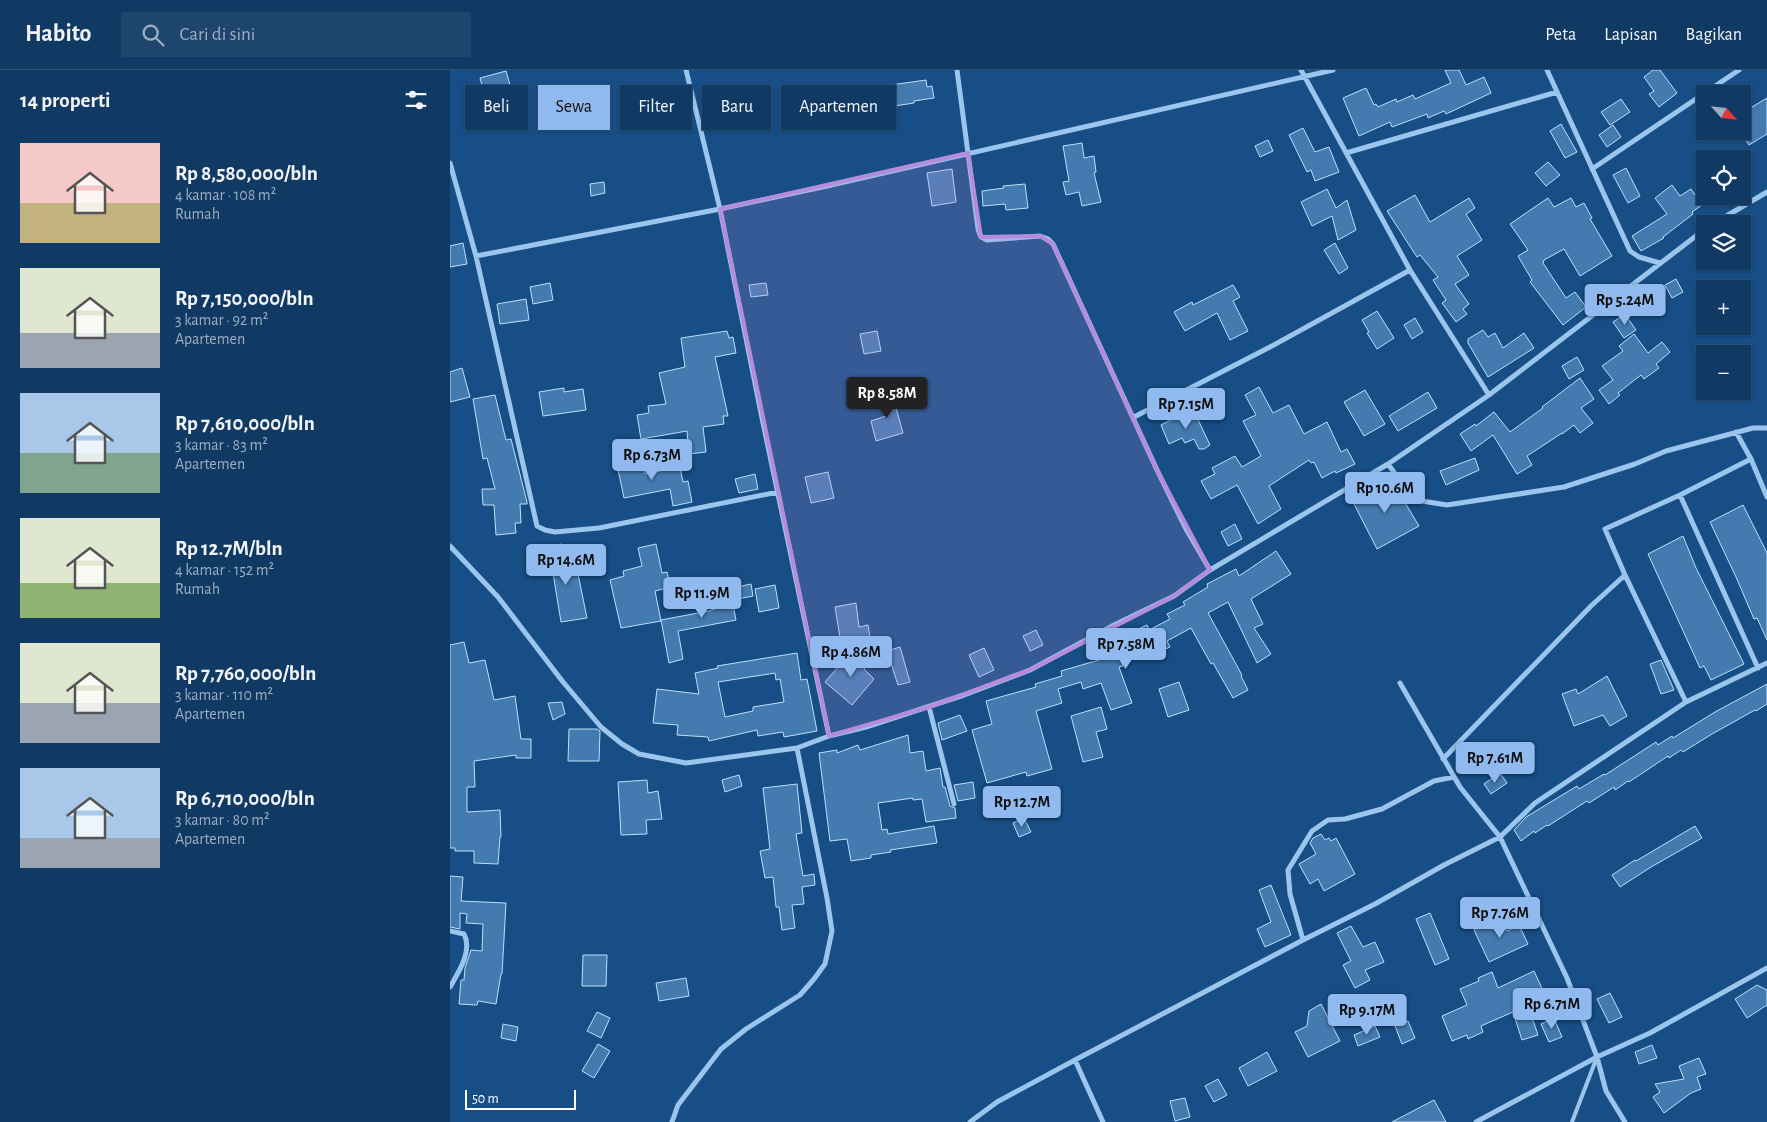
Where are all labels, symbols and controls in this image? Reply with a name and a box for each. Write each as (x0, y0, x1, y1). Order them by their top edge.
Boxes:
search box (121, 12, 471, 57)
icon: search (139, 21, 167, 49)
text: Habito (25, 22, 91, 46)
text: Cari di sini (179, 25, 255, 44)
text: Peta (1545, 26, 1576, 44)
text: Lapisan (1604, 26, 1658, 44)
text: Bagikan (1686, 26, 1742, 44)
chip: Beli (465, 85, 528, 130)
chip: Sewa (538, 85, 610, 130)
chip: Filter (620, 85, 692, 130)
chip: Baru (702, 85, 771, 130)
chip: Apartemen (781, 85, 896, 130)
north arrow (1696, 85, 1751, 140)
map controls (1696, 85, 1751, 400)
icon: filters (402, 86, 430, 114)
text: 14 properti (20, 90, 111, 111)
button: locate (1696, 150, 1751, 205)
icon: home (60, 163, 120, 223)
text: Rp 8,580,000/bln (175, 163, 318, 184)
text: 4 kamar · 108 m² (175, 187, 276, 203)
text: Rumah (175, 206, 220, 222)
button: layers (1696, 215, 1751, 270)
button: + (1696, 280, 1751, 335)
pin: Rp 5.24M (1573, 284, 1677, 326)
icon: home (60, 288, 120, 348)
text: Rp 7,150,000/bln (175, 288, 314, 309)
text: Rp 5.24M (1596, 292, 1654, 308)
text: 3 kamar · 92 m² (175, 312, 268, 328)
text: Apartemen (175, 331, 245, 347)
button: − (1696, 345, 1751, 400)
pin: Rp 8.58M (835, 376, 939, 419)
text: Rp 8.58M (858, 385, 916, 401)
pin: Rp 7.15M (1134, 388, 1238, 430)
text: Rp 7.15M (1158, 396, 1214, 412)
icon: home (60, 413, 120, 473)
text: Rp 7,610,000/bln (175, 413, 315, 434)
text: 3 kamar · 83 m² (175, 437, 268, 453)
pin: Rp 6.73M (600, 438, 704, 481)
text: Rp 6.73M (623, 447, 681, 463)
text: Apartemen (175, 456, 245, 472)
pin: Rp 10.6M (1333, 472, 1437, 514)
text: Rp 10.6M (1356, 480, 1414, 496)
icon: home (60, 538, 120, 598)
text: Rp 12.7M/bln (175, 538, 283, 559)
pin: Rp 14.6M (514, 544, 618, 586)
text: Rp 14.6M (537, 552, 595, 568)
text: 4 kamar · 152 m² (175, 562, 274, 578)
pin: Rp 11.9M (650, 576, 754, 619)
text: Rumah (175, 581, 220, 597)
text: Rp 11.9M (674, 585, 730, 601)
pin: Rp 7.58M (1074, 628, 1178, 670)
pin: Rp 4.86M (799, 636, 903, 678)
text: Rp 7.58M (1097, 636, 1155, 652)
text: Rp 4.86M (821, 644, 881, 660)
icon: home (60, 663, 120, 723)
text: Rp 7,760,000/bln (175, 663, 316, 684)
text: 3 kamar · 110 m² (175, 687, 273, 703)
text: Apartemen (175, 706, 245, 722)
pin: Rp 7.61M (1443, 742, 1547, 784)
text: Rp 7.61M (1467, 750, 1523, 766)
pin: Rp 12.7M (970, 786, 1074, 828)
icon: home (60, 788, 120, 848)
text: Rp 6,710,000/bln (175, 788, 315, 809)
text: Rp 12.7M (994, 794, 1050, 810)
text: 3 kamar · 80 m² (175, 812, 270, 828)
text: Apartemen (175, 831, 245, 847)
pin: Rp 7.76M (1448, 896, 1552, 939)
text: Rp 7.76M (1471, 905, 1529, 921)
pin: Rp 6.71M (1500, 988, 1604, 1030)
pin: Rp 9.17M (1315, 994, 1419, 1036)
text: Rp 6.71M (1524, 996, 1580, 1012)
text: Rp 9.17M (1339, 1002, 1395, 1018)
scale bar (465, 1087, 576, 1110)
text: 50 m (472, 1092, 499, 1106)

